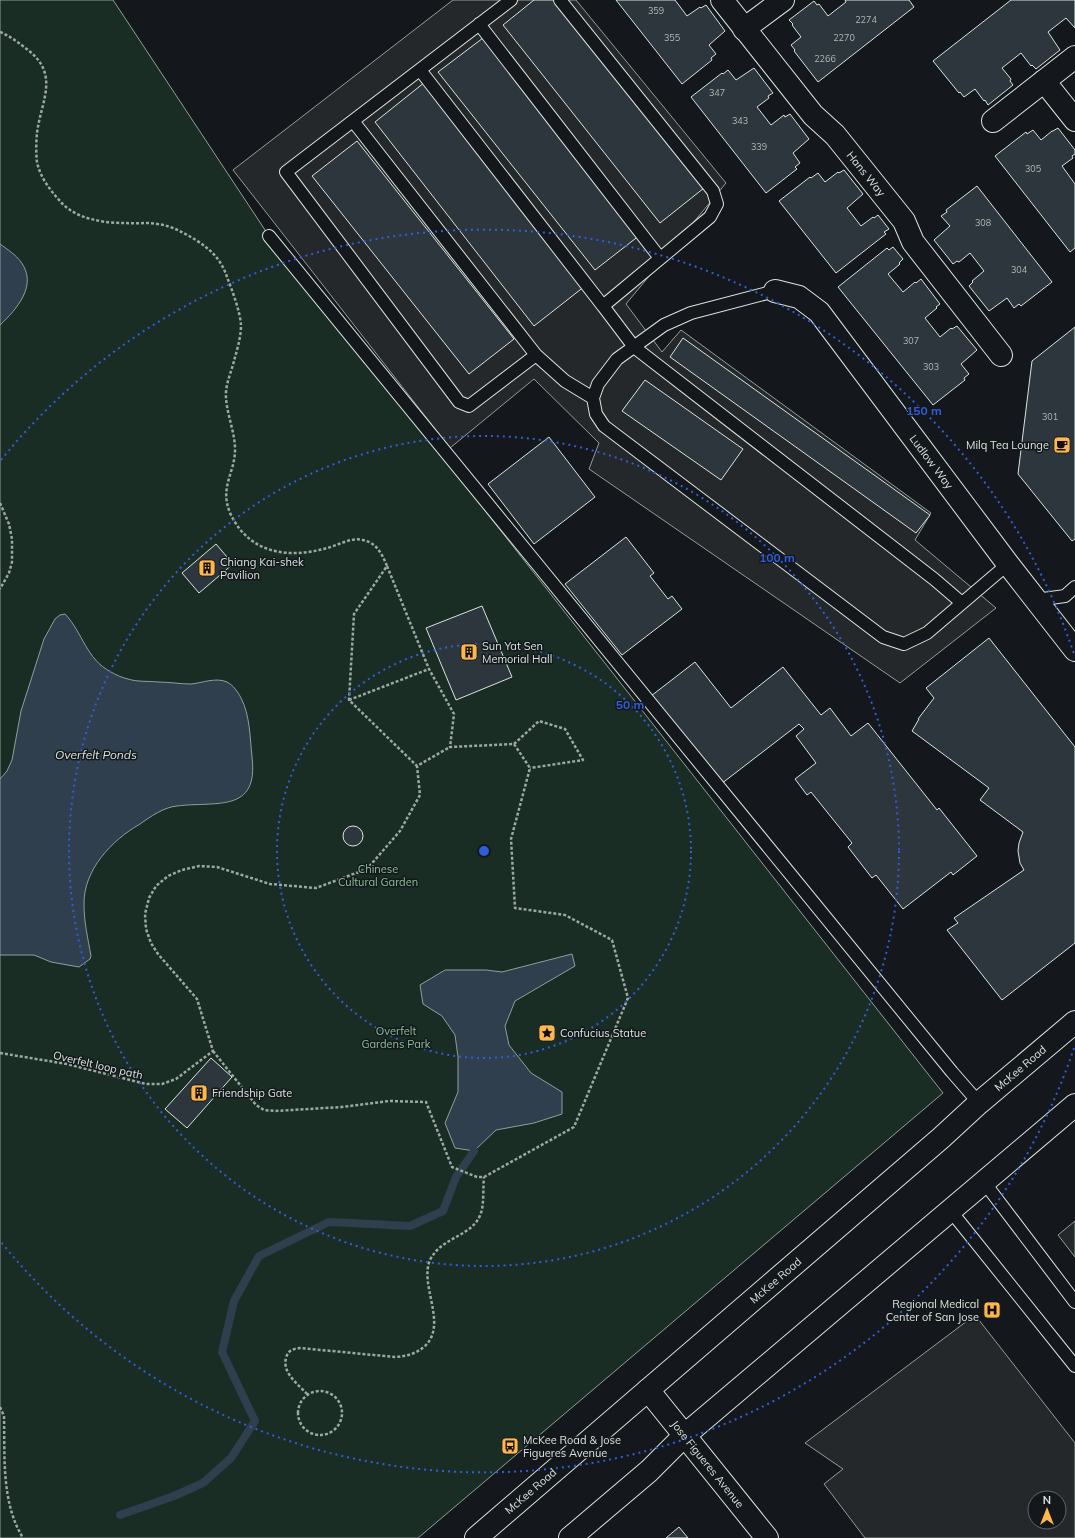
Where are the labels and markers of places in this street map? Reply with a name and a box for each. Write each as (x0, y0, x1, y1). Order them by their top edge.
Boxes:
cafe icon: Milq Tea Lounge (1052, 435, 1072, 455)
place label: Milq Tea Lounge (966, 438, 1049, 452)
place label: Chiang Kai-shek Pavilion (220, 555, 304, 582)
building icon: Chiang Kai-shek Pavilion (197, 558, 217, 578)
place label: Sun Yat Sen Memorial Hall (482, 639, 552, 666)
building icon: Sun Yat Sen Memorial Hall (459, 642, 479, 662)
centre of rings (477, 844, 491, 858)
place icon: Confucius Statue (537, 1023, 557, 1043)
place label: Confucius Statue (560, 1026, 646, 1040)
building icon: Friendship Gate (189, 1083, 209, 1103)
place label: Friendship Gate (212, 1086, 292, 1100)
place label: Regional Medical Center of San Jose (886, 1297, 979, 1324)
hospital icon: Regional Medical Center of San Jose (982, 1300, 1002, 1320)
place label: McKee Road & Jose Figueres Avenue (523, 1433, 621, 1460)
bus stop icon: McKee Road & Jose Figueres Avenue (500, 1436, 520, 1456)

